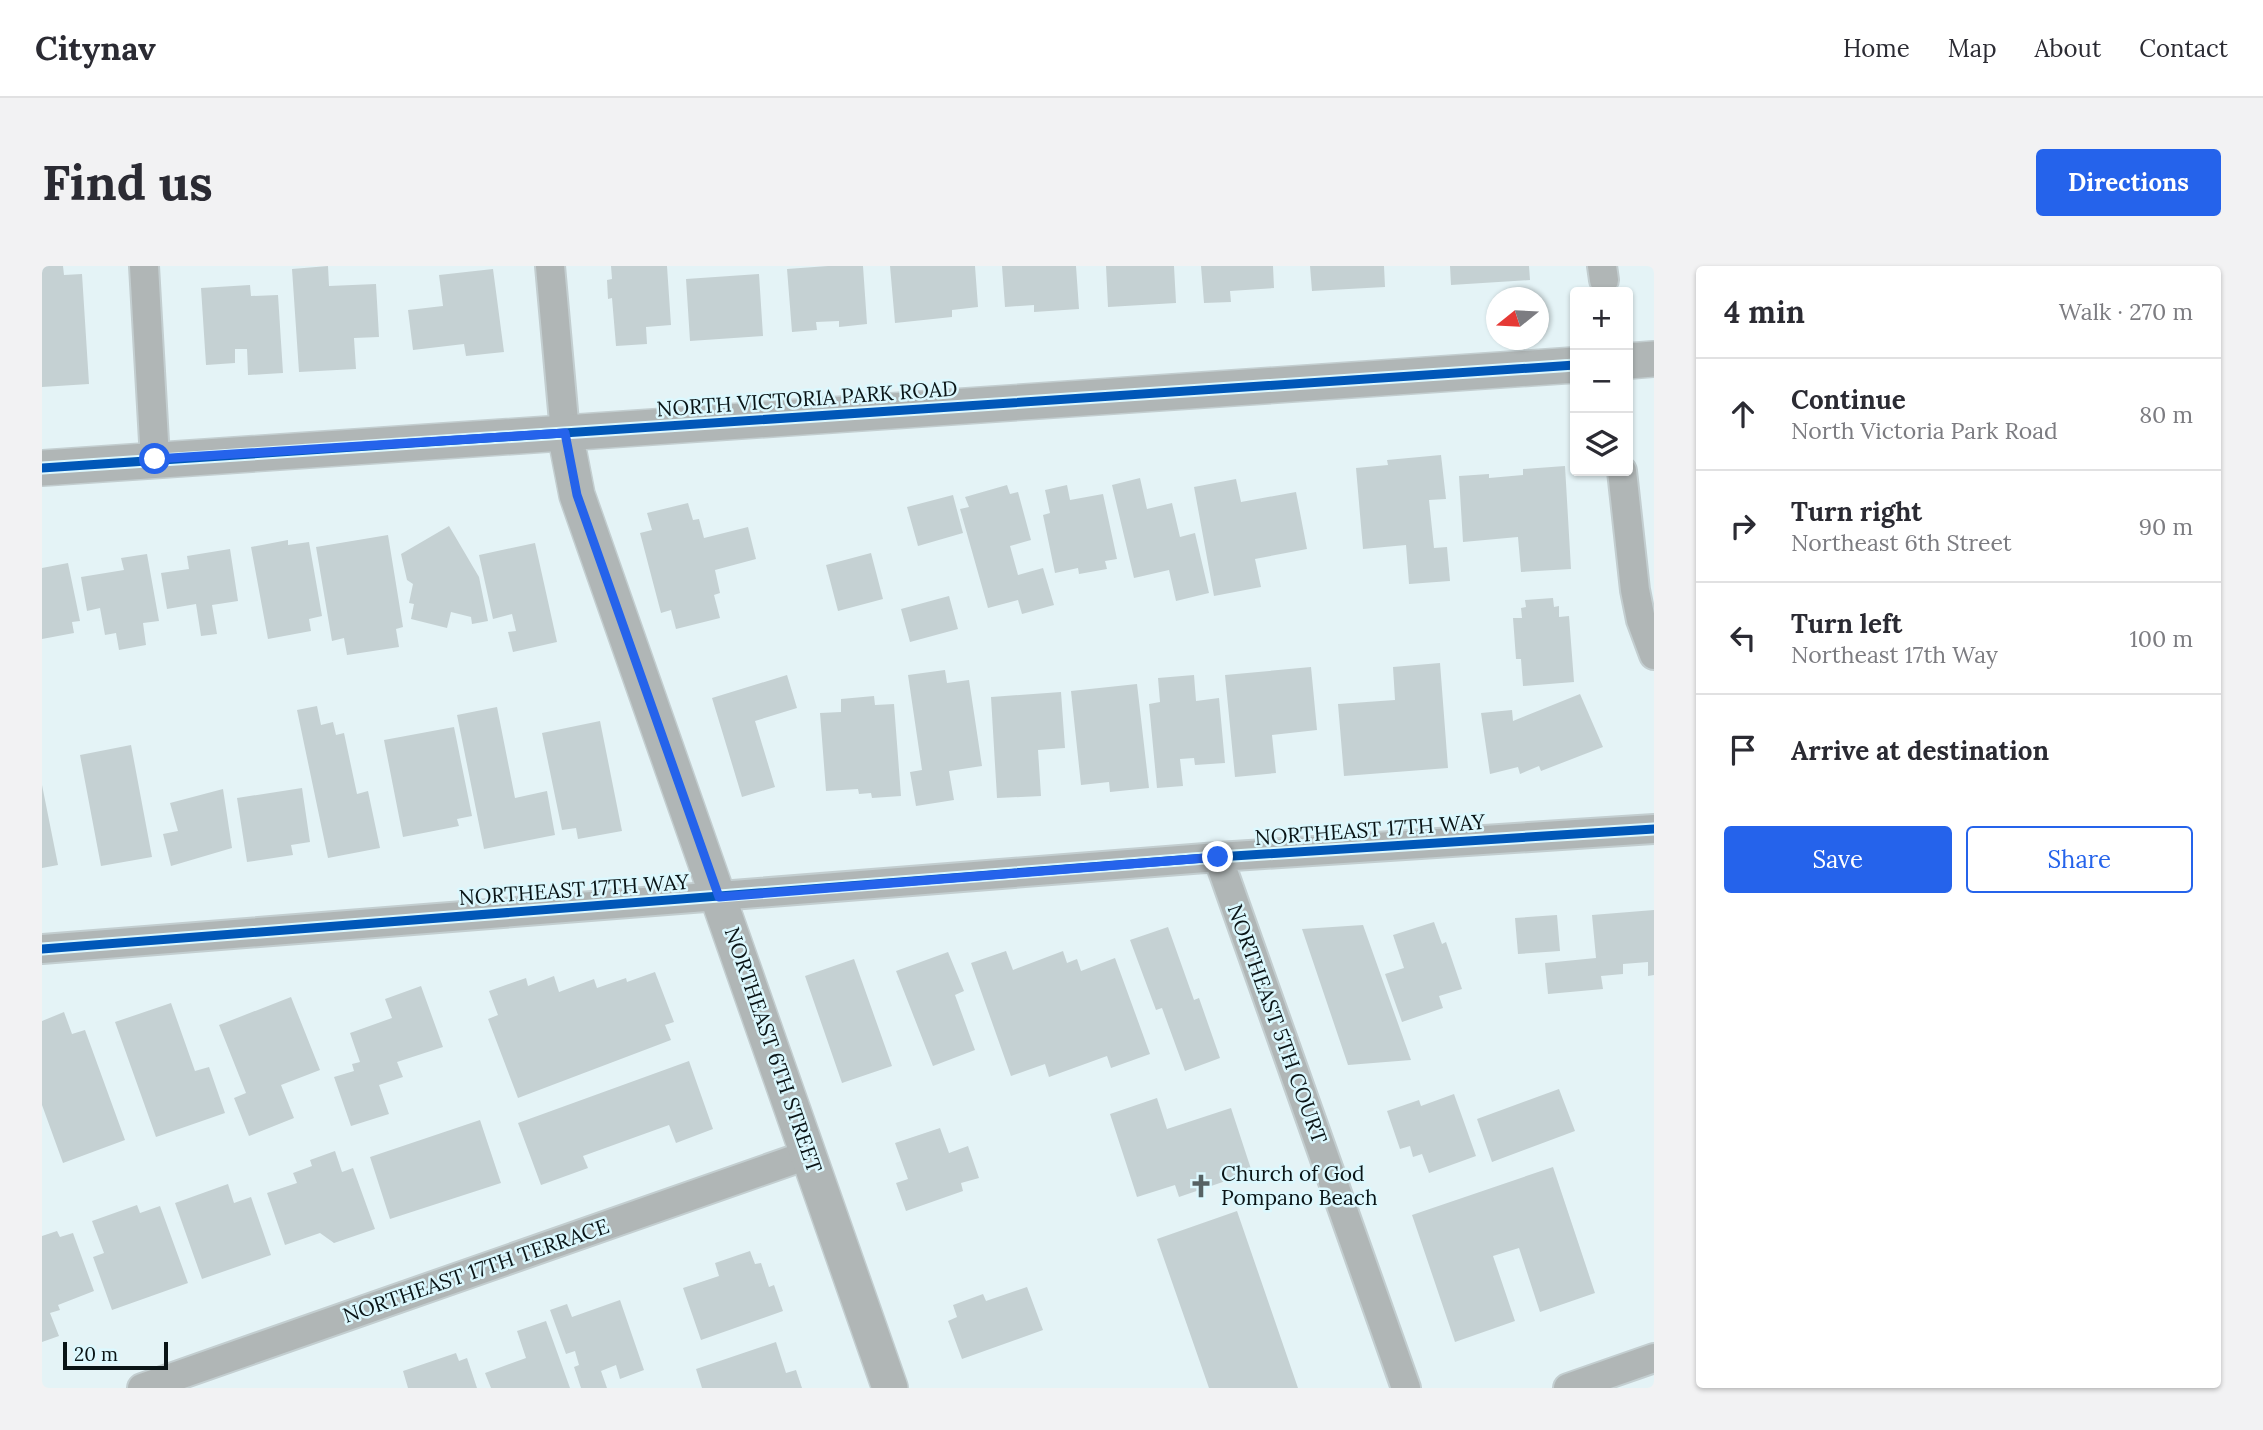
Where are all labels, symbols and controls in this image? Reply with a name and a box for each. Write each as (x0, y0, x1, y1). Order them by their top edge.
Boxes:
text: Citynav (35, 27, 156, 69)
text: Home (1843, 33, 1910, 64)
text: Map (1948, 33, 1997, 64)
text: About (2035, 33, 2101, 64)
text: Contact (2139, 33, 2228, 64)
button: Directions (2036, 149, 2221, 216)
text: Find us (42, 151, 213, 213)
north arrow (1486, 287, 1549, 350)
map controls (1570, 287, 1633, 476)
button: + (1570, 287, 1633, 350)
text: 4 min (1724, 293, 1805, 331)
text: Walk · 270 m (2059, 297, 2193, 326)
button: − (1570, 350, 1633, 413)
street label: NORTH VICTORIA PARK ROAD (656, 375, 958, 422)
text: Continue (1791, 383, 1906, 416)
icon: ahead (1724, 395, 1762, 433)
text: 80 m (2139, 400, 2193, 429)
button: layers (1570, 413, 1633, 476)
text: North Victoria Park Road (1791, 416, 2058, 445)
route start (139, 443, 170, 474)
text: Turn right (1791, 495, 1922, 528)
icon: right (1724, 507, 1762, 545)
text: 90 m (2139, 512, 2193, 541)
text: Northeast 6th Street (1791, 528, 2012, 557)
text: Turn left (1791, 607, 1902, 640)
icon: left (1724, 619, 1762, 657)
text: 100 m (2129, 624, 2193, 653)
text: Northeast 17th Way (1791, 640, 1998, 669)
icon: arrive (1724, 731, 1762, 769)
text: Arrive at destination (1791, 734, 2049, 767)
street label: NORTHEAST 17TH WAY (1254, 808, 1487, 851)
button: Save (1724, 826, 1952, 893)
button: Share (1966, 826, 2193, 893)
route end (1202, 841, 1233, 872)
street label: NORTHEAST 17TH WAY (458, 868, 691, 911)
street label: NORTHEAST 5TH COURT (1222, 900, 1333, 1147)
street label: NORTHEAST 6TH STREET (719, 923, 828, 1176)
place label: Church of God Pompano Beach (1221, 1160, 1378, 1211)
church icon: Church of God Pompano Beach (1187, 1172, 1215, 1200)
street label: NORTHEAST 17TH TERRACE (339, 1212, 613, 1329)
scale bar (63, 1339, 168, 1371)
text: 20 m (74, 1342, 118, 1366)

